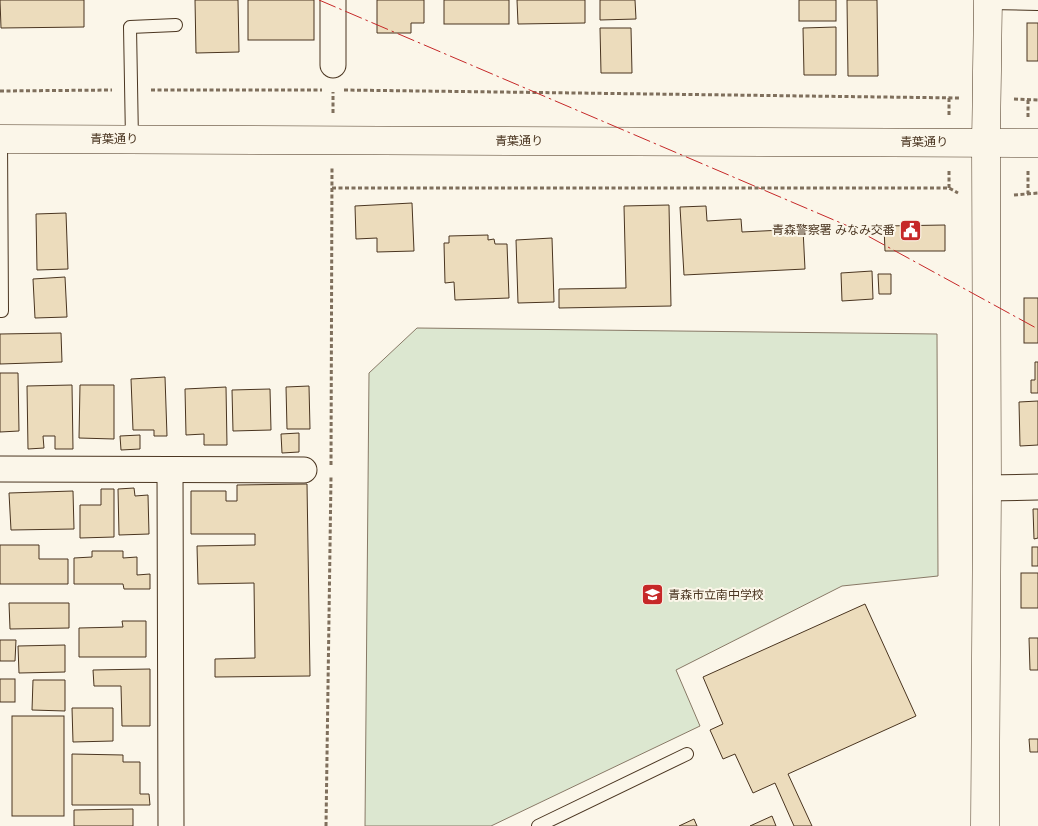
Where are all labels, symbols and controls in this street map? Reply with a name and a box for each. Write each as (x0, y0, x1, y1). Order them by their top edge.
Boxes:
street label: 青葉通り (90, 132, 138, 146)
street label: 青葉通り (495, 134, 543, 148)
street label: 青葉通り (900, 135, 948, 149)
public building icon: 青森警察署 みなみ交番 (899, 218, 923, 242)
place label: 青森警察署 みなみ交番 (772, 223, 895, 237)
school or university icon: 青森市立南中学校 (640, 583, 664, 607)
place label: 青森市立南中学校 (668, 588, 764, 602)

